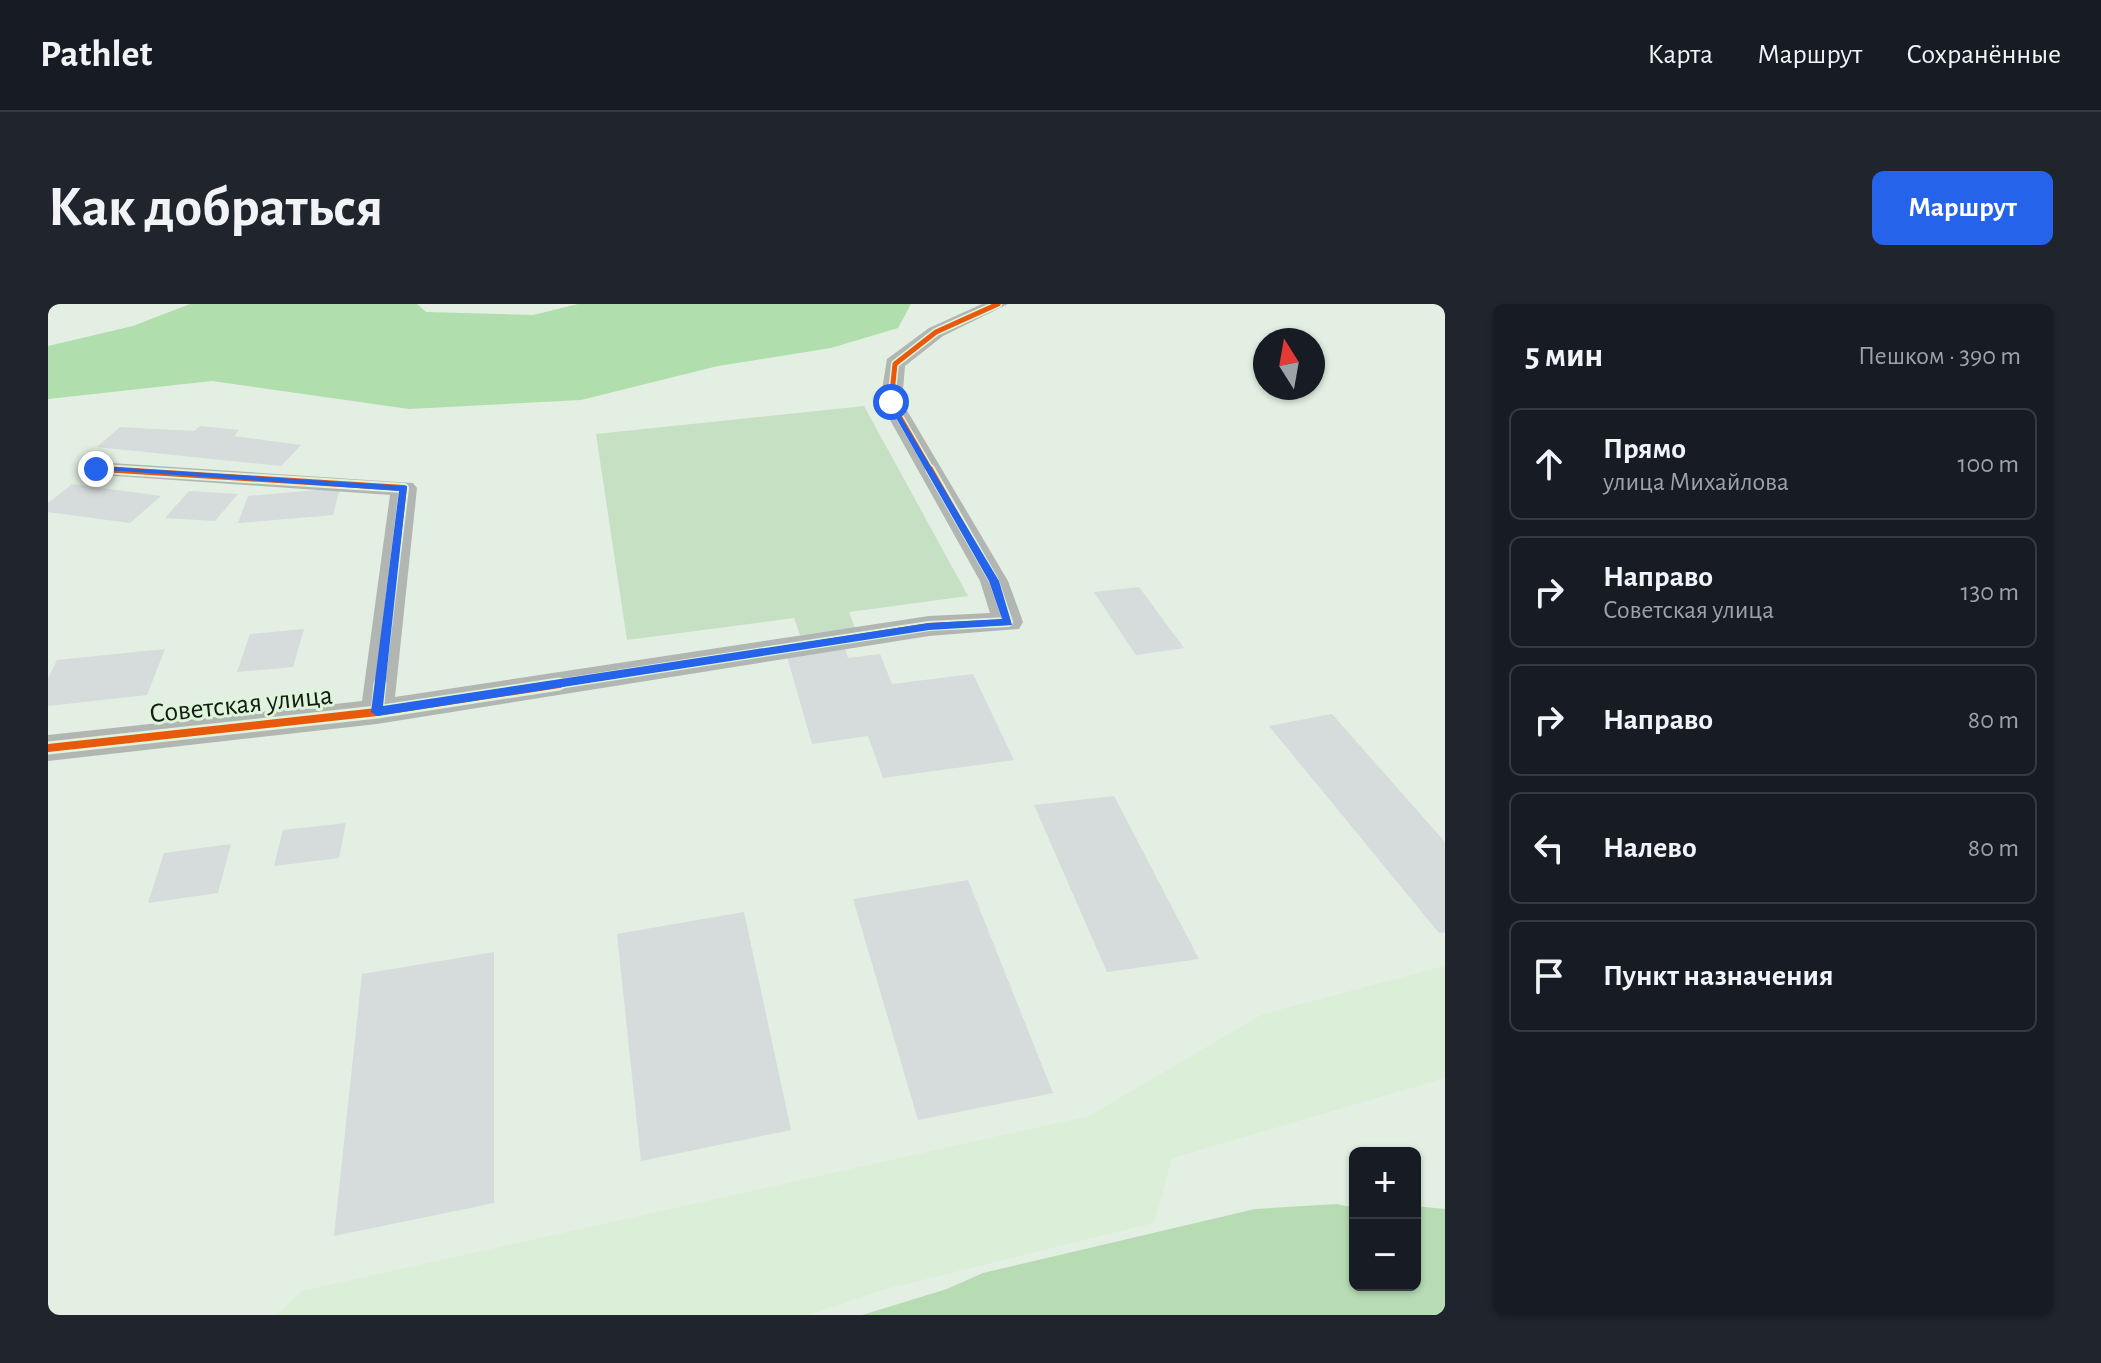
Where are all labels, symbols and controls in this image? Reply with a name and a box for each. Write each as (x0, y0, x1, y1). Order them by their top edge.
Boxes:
text: Pathlet (40, 36, 152, 74)
text: Карта (1647, 41, 1713, 69)
text: Маршрут (1757, 41, 1862, 69)
text: Сохранённые (1906, 41, 2061, 69)
button: Маршрут (1872, 171, 2053, 245)
text: Как добраться (48, 180, 383, 236)
north arrow (1253, 328, 1325, 400)
text: 5 мин (1525, 339, 1603, 373)
text: Пешком · 390 m (1858, 343, 2021, 369)
route start (873, 384, 909, 420)
text: Прямо (1603, 434, 1686, 464)
icon: ahead (1527, 442, 1571, 486)
route end (78, 451, 114, 487)
text: 100 m (1958, 451, 2019, 477)
text: улица Михайлова (1603, 469, 1789, 495)
text: Направо (1603, 562, 1713, 592)
icon: right (1527, 570, 1571, 614)
text: 130 m (1961, 579, 2019, 605)
text: Советская улица (1603, 597, 1774, 623)
street label: Советская улица (148, 681, 334, 729)
icon: right (1527, 698, 1571, 742)
text: Направо (1603, 705, 1713, 735)
text: 80 m (1968, 707, 2019, 733)
icon: left (1527, 826, 1571, 870)
text: Налево (1603, 833, 1697, 863)
text: 80 m (1968, 835, 2019, 861)
icon: arrive (1527, 954, 1571, 998)
text: Пункт назначения (1603, 961, 1834, 991)
map controls (1349, 1147, 1421, 1291)
button: + (1349, 1147, 1421, 1219)
button: − (1349, 1219, 1421, 1291)

